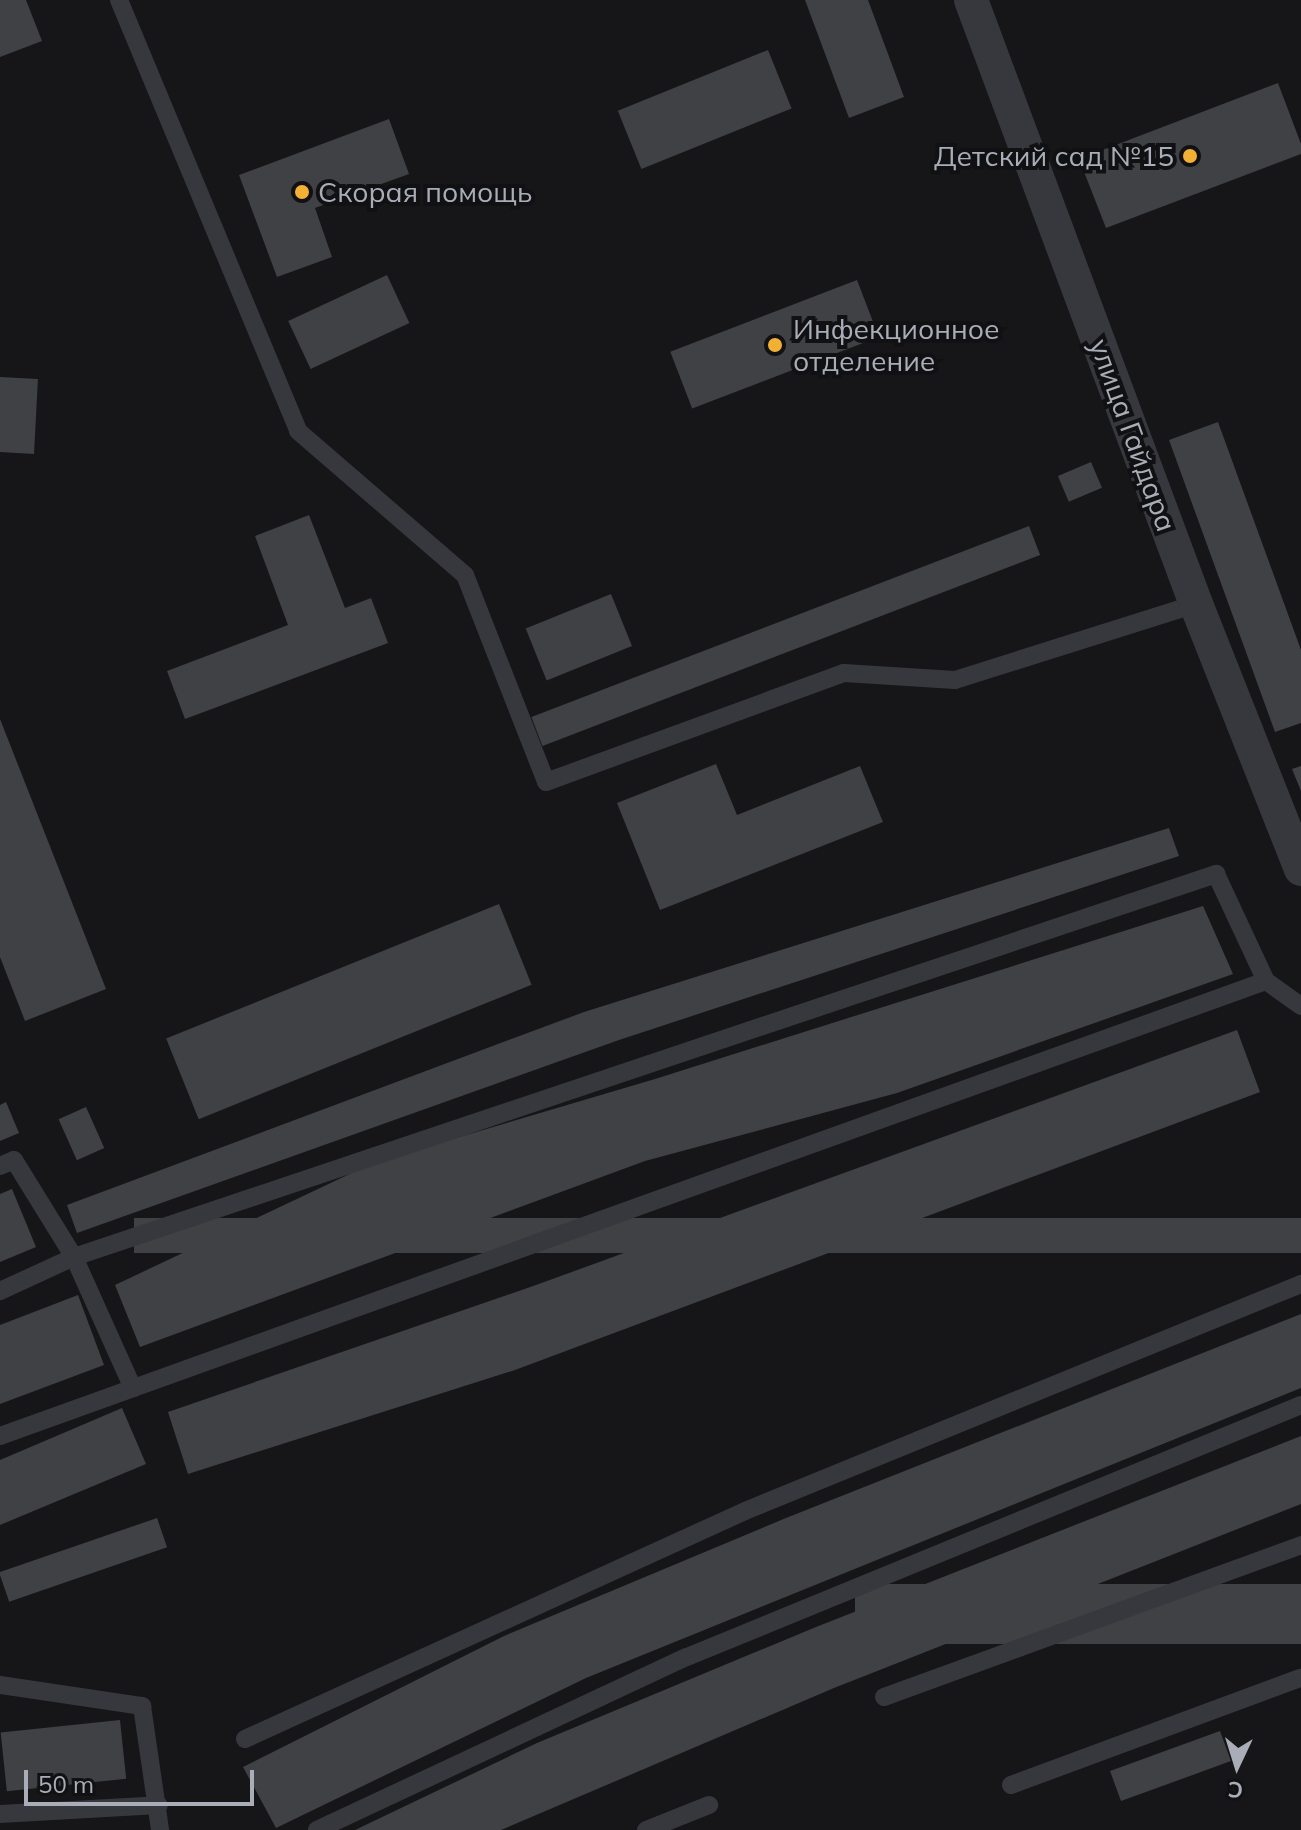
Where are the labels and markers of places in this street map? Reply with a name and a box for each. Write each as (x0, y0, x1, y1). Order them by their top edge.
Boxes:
place label: Детский сад №15 (934, 139, 1174, 173)
marker: Детский сад №15 (1181, 147, 1199, 165)
place label: Скорая помощь (318, 175, 532, 209)
marker: Скорая помощь (293, 183, 311, 201)
place label: Инфекционное отделение (793, 312, 999, 378)
marker: Инфекционное отделение (764, 334, 786, 356)

